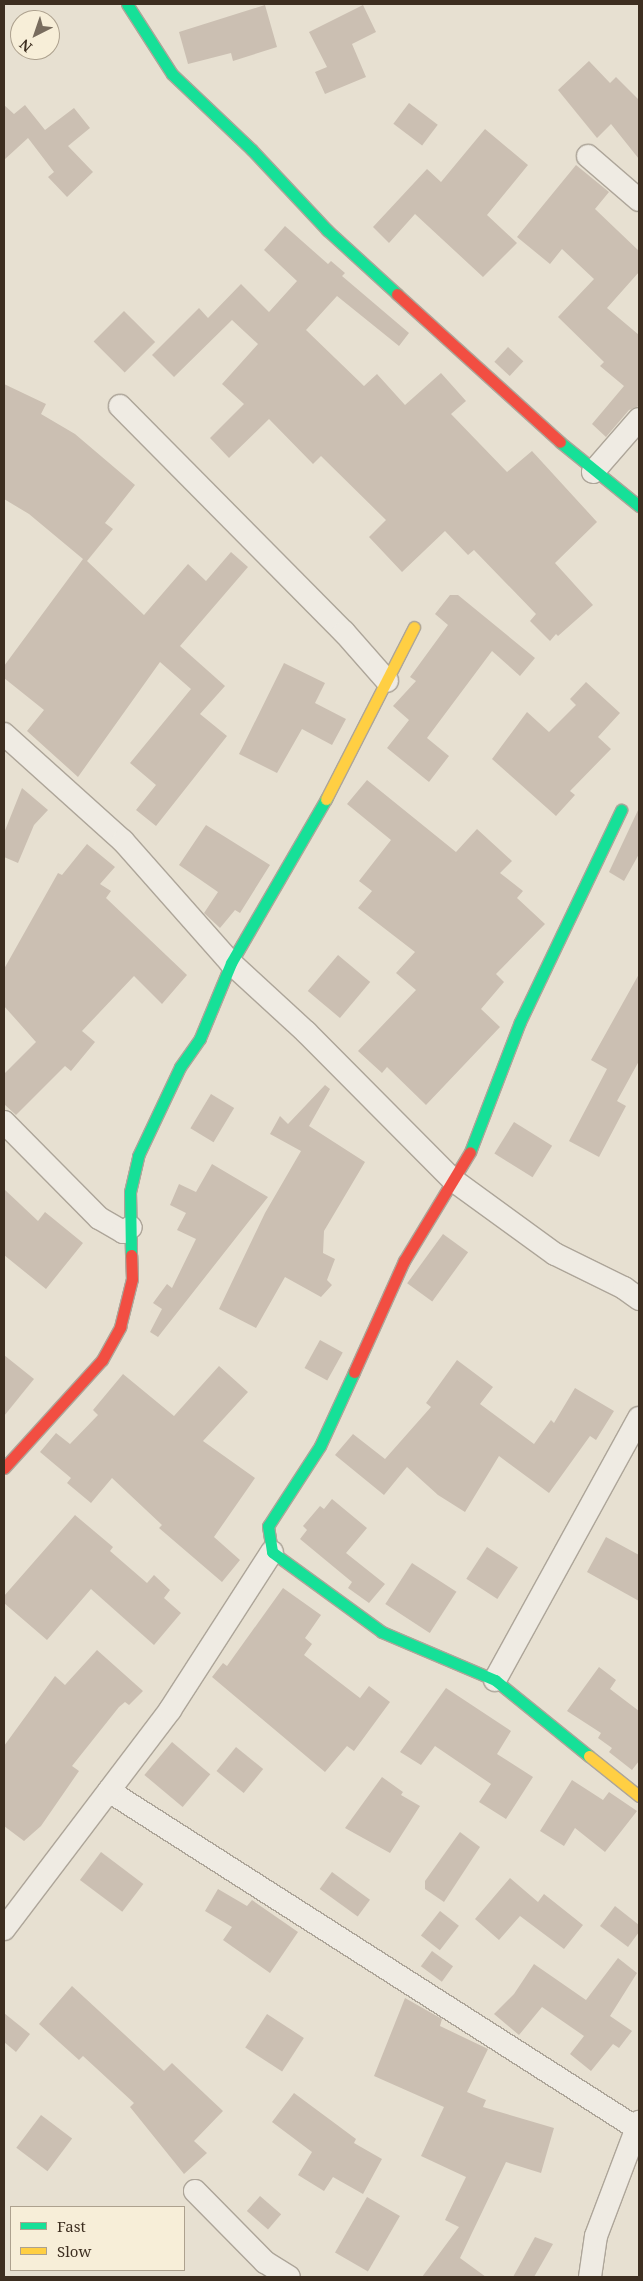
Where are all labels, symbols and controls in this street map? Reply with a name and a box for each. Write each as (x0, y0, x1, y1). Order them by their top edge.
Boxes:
north arrow (10, 10, 60, 60)
text: N (15, 35, 36, 57)
legend (10, 2206, 185, 2271)
text: Fast (57, 2216, 86, 2236)
text: Slow (57, 2241, 91, 2261)

